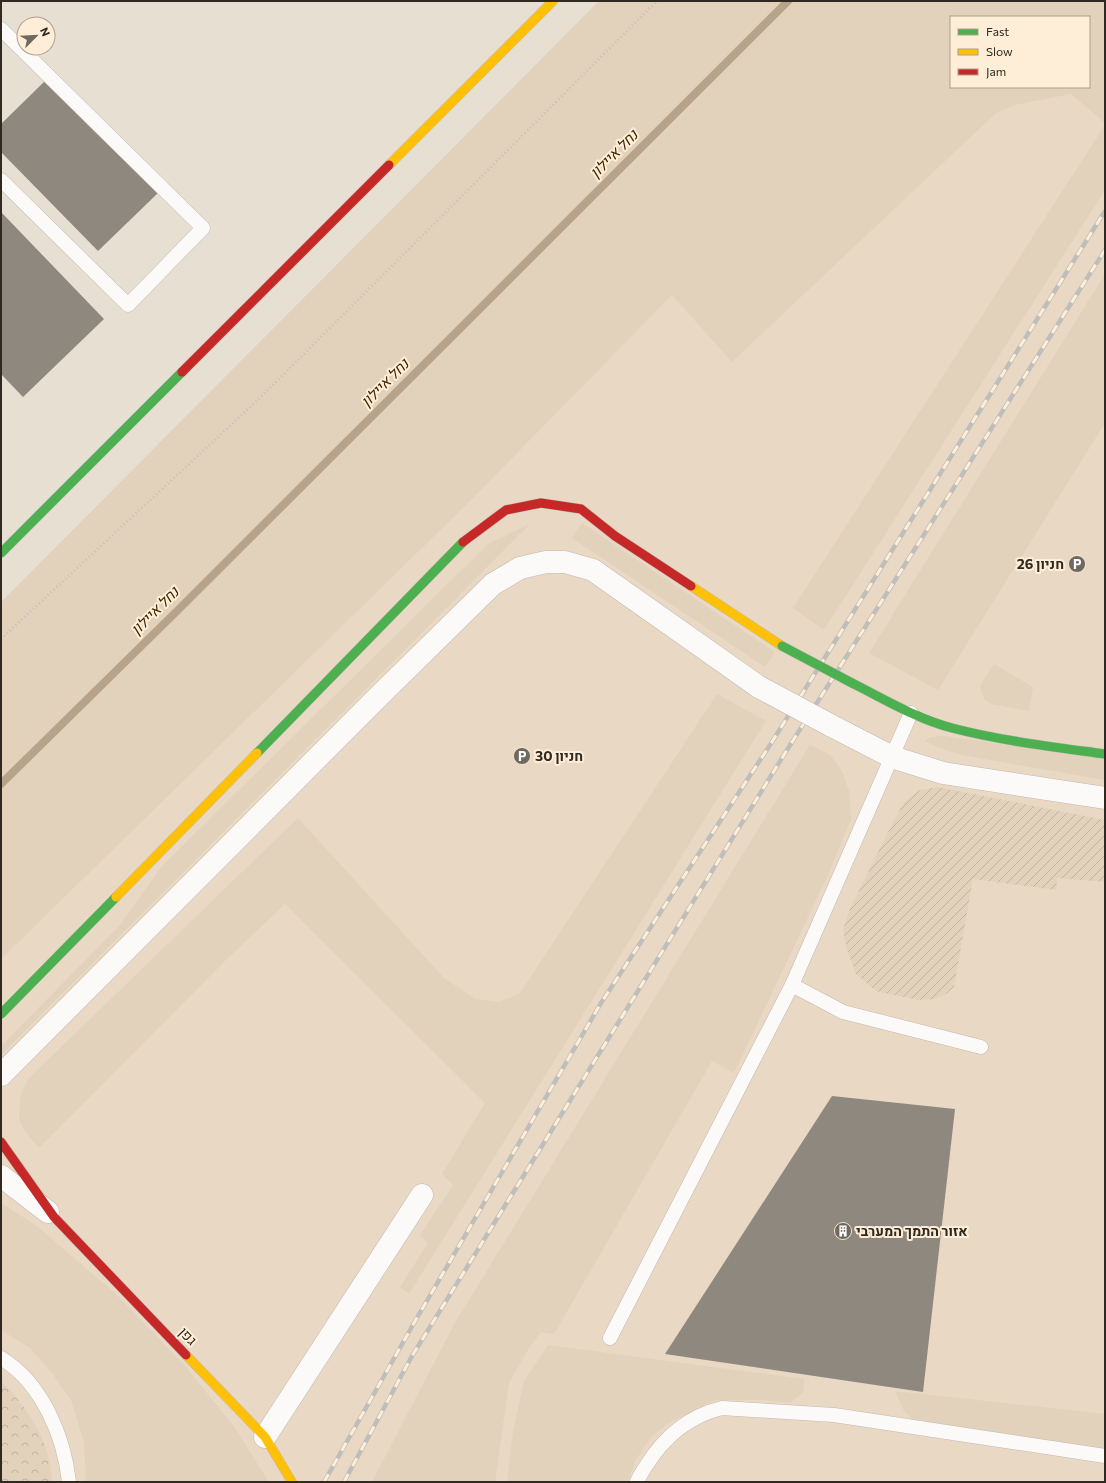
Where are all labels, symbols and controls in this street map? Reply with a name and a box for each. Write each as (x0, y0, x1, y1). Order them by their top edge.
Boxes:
north arrow (16, 16, 56, 56)
legend (950, 16, 1090, 88)
text: Fast (986, 24, 1009, 38)
text: N (38, 25, 53, 38)
text: Slow (986, 44, 1013, 58)
text: Jam (986, 64, 1006, 79)
water label: נחל איילון (586, 125, 643, 182)
water label: נחל איילון (357, 354, 414, 411)
parking icon: חניון 26 (1067, 554, 1087, 574)
place label: חניון 26 (1017, 555, 1064, 572)
water label: נחל איילון (127, 582, 184, 639)
parking icon: חניון 30 (512, 746, 532, 766)
place label: חניון 30 (535, 747, 583, 764)
building icon: אזור התמך המערבי (833, 1221, 853, 1241)
place label: אזור התמך המערבי (856, 1222, 968, 1239)
street label: גפן (176, 1323, 201, 1348)

